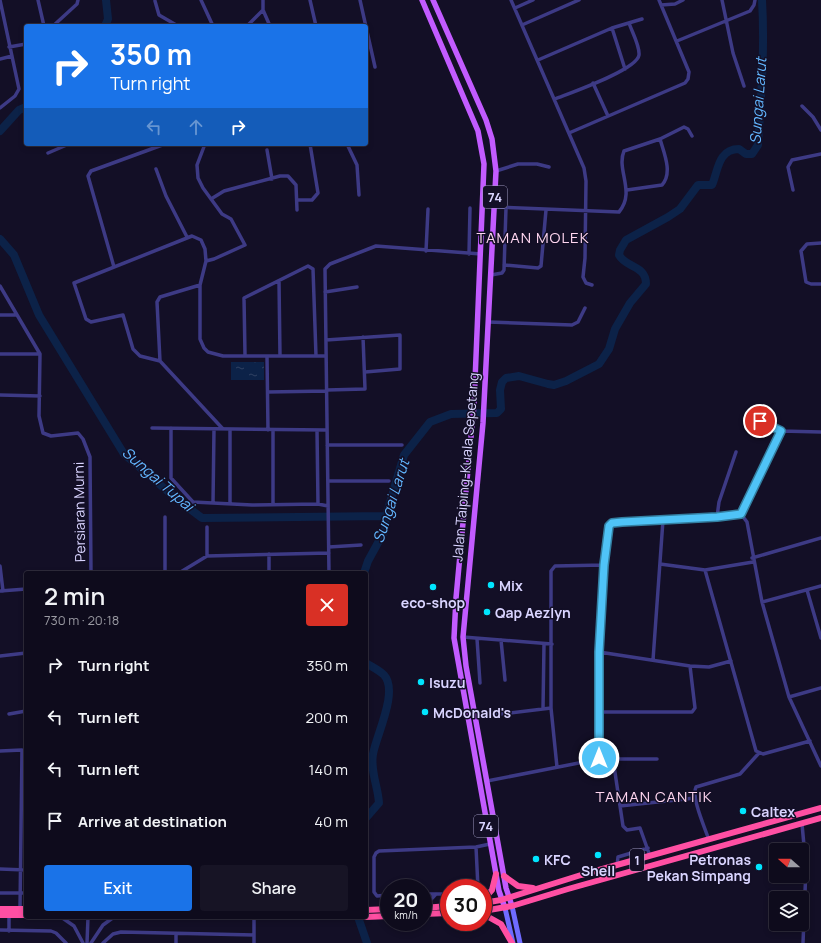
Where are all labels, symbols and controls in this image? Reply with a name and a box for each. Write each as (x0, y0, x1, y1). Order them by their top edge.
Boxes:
text: 350 m (110, 35, 192, 73)
icon: right (44, 40, 96, 92)
water label: Sungai Larut (744, 55, 772, 145)
text: Turn right (110, 71, 191, 95)
icon: left (143, 116, 165, 138)
icon: ahead (185, 116, 207, 138)
icon: right (227, 116, 249, 138)
road number: 74 (483, 186, 507, 208)
district label: TAMAN MOLEK (476, 227, 590, 248)
street label: Jalan Taiping-Kuala Sepetang (447, 372, 483, 562)
pin (743, 404, 777, 438)
icon: arrive (749, 410, 771, 432)
water label: Sungai Tupai (118, 442, 200, 518)
water label: Sungai Larut (368, 454, 415, 546)
street label: Persiaran Murni (69, 462, 89, 562)
place label: Mix (499, 576, 523, 595)
text: 2 min (44, 579, 105, 612)
marker: Mix (486, 580, 496, 590)
marker: eco-shop (428, 582, 438, 592)
button: close (306, 584, 348, 626)
place label: eco-shop (401, 593, 466, 612)
place label: Qap Aezlyn (495, 603, 571, 622)
marker: Qap Aezlyn (482, 607, 492, 617)
text: 730 m · 20:18 (44, 611, 119, 629)
icon: right (44, 654, 66, 676)
text: Turn right (78, 655, 149, 676)
text: 350 m (306, 655, 348, 676)
place label: Isuzu (429, 673, 466, 692)
marker: Isuzu (416, 677, 426, 687)
place label: McDonald's (433, 703, 511, 722)
icon: left (44, 706, 66, 728)
text: Turn left (78, 707, 140, 728)
text: 200 m (305, 707, 348, 728)
marker: McDonald's (420, 707, 430, 717)
position arrow (578, 737, 620, 779)
icon: left (44, 758, 66, 780)
text: Turn left (78, 759, 140, 780)
text: 140 m (308, 759, 348, 780)
district label: TAMAN CANTIK (595, 786, 713, 807)
place label: Caltex (751, 802, 795, 821)
marker: Caltex (738, 806, 748, 816)
icon: arrive (44, 810, 66, 832)
text: Arrive at destination (78, 811, 227, 832)
text: 40 m (314, 811, 348, 832)
road number: 74 (474, 815, 498, 837)
north arrow (769, 843, 809, 883)
map controls (769, 843, 809, 931)
road number: 1 (630, 849, 644, 871)
place label: KFC (544, 850, 571, 869)
marker: Shell (593, 850, 603, 860)
place label: Petronas Pekan Simpang (647, 850, 751, 885)
marker: KFC (531, 854, 541, 864)
place label: Shell (581, 861, 615, 880)
marker: Petronas Pekan Simpang (754, 862, 764, 872)
button: Exit (44, 865, 192, 911)
button: Share (200, 865, 348, 911)
speed limit sign: 30 (440, 879, 492, 931)
text: 20 (393, 886, 419, 913)
button: layers (769, 891, 809, 931)
text: km/h (394, 908, 418, 922)

